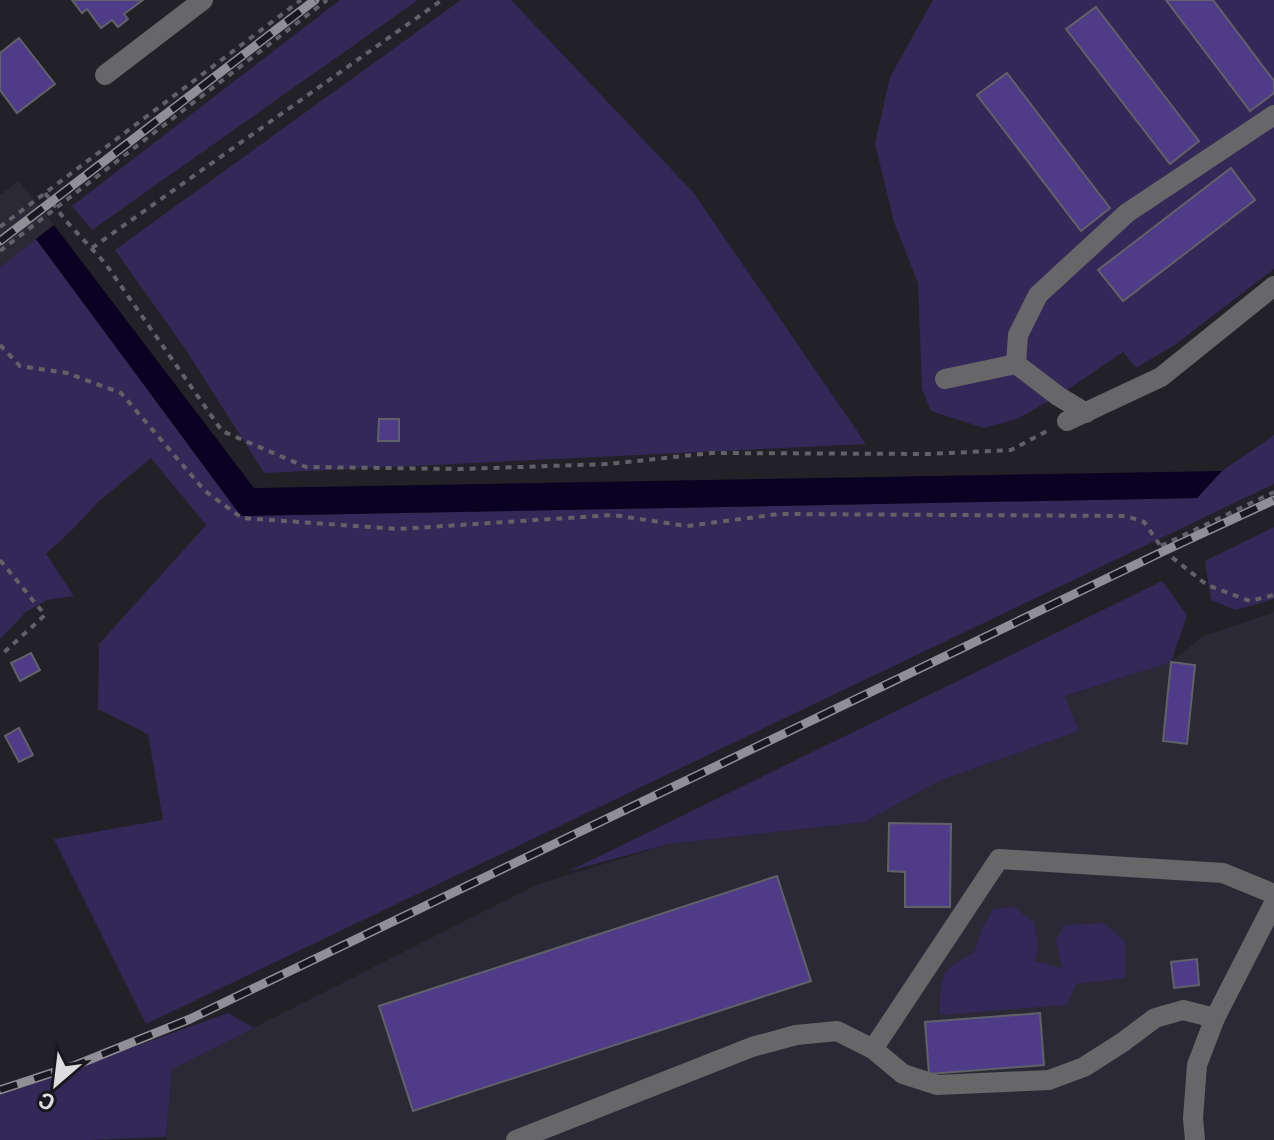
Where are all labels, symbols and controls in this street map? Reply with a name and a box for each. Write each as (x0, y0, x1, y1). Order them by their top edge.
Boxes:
north arrow (16, 1044, 96, 1124)
text: С (35, 1087, 59, 1116)

